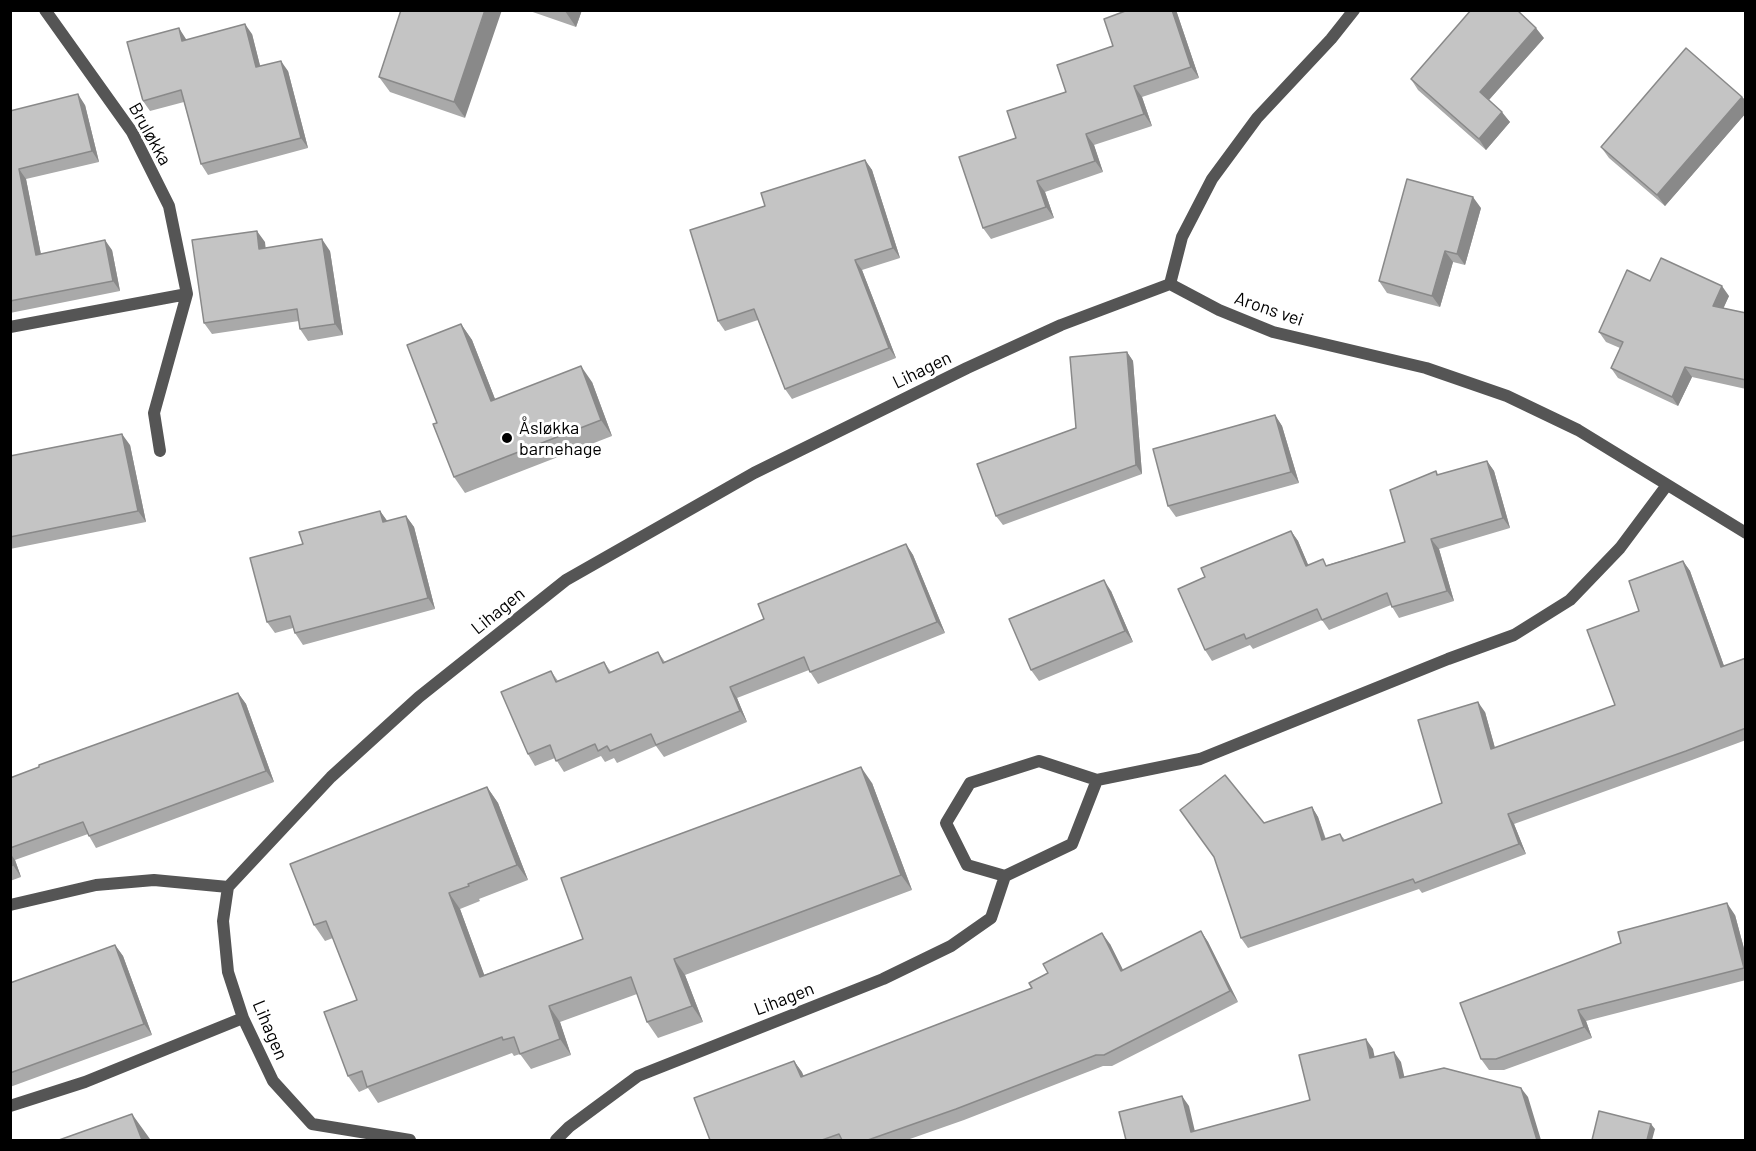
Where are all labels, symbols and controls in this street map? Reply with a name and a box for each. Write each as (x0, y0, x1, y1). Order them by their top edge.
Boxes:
street label: Bruløkka (124, 99, 176, 169)
street label: Arons vei (1232, 287, 1306, 331)
street label: Lihagen (889, 347, 955, 393)
place label: Åsløkka barnehage (519, 417, 602, 460)
marker: Åsløkka barnehage (500, 431, 514, 445)
street label: Lihagen (467, 583, 529, 639)
street label: Lihagen (751, 978, 817, 1020)
street label: Lihagen (248, 997, 292, 1063)

